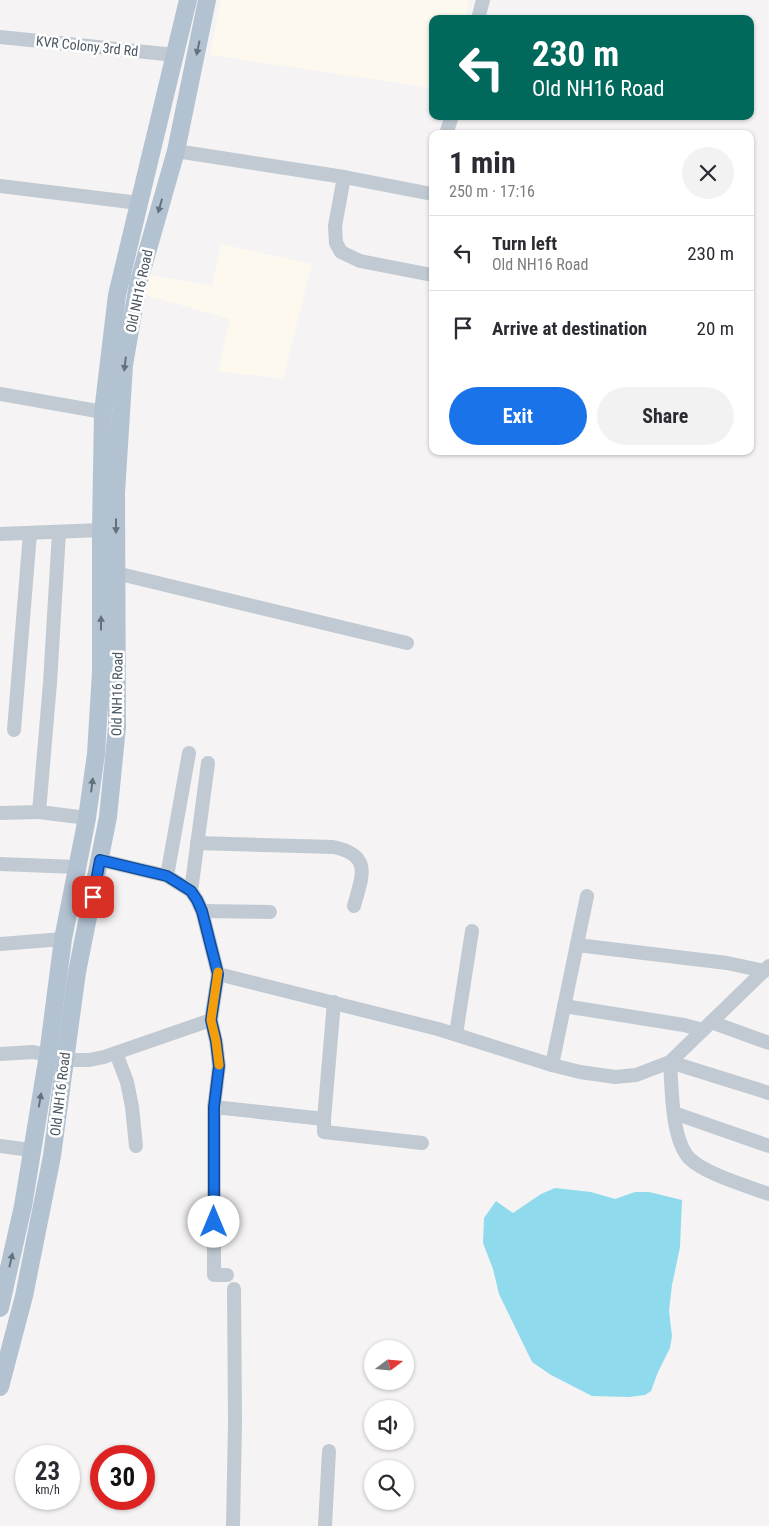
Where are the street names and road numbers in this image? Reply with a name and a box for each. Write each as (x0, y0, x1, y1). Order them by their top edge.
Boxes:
street label: KVR Colony 3rd Rd (35, 33, 139, 59)
street label: Old NH16 Road (122, 248, 156, 334)
street label: Old NH16 Road (108, 652, 126, 736)
street label: Old NH16 Road (47, 1051, 73, 1137)

